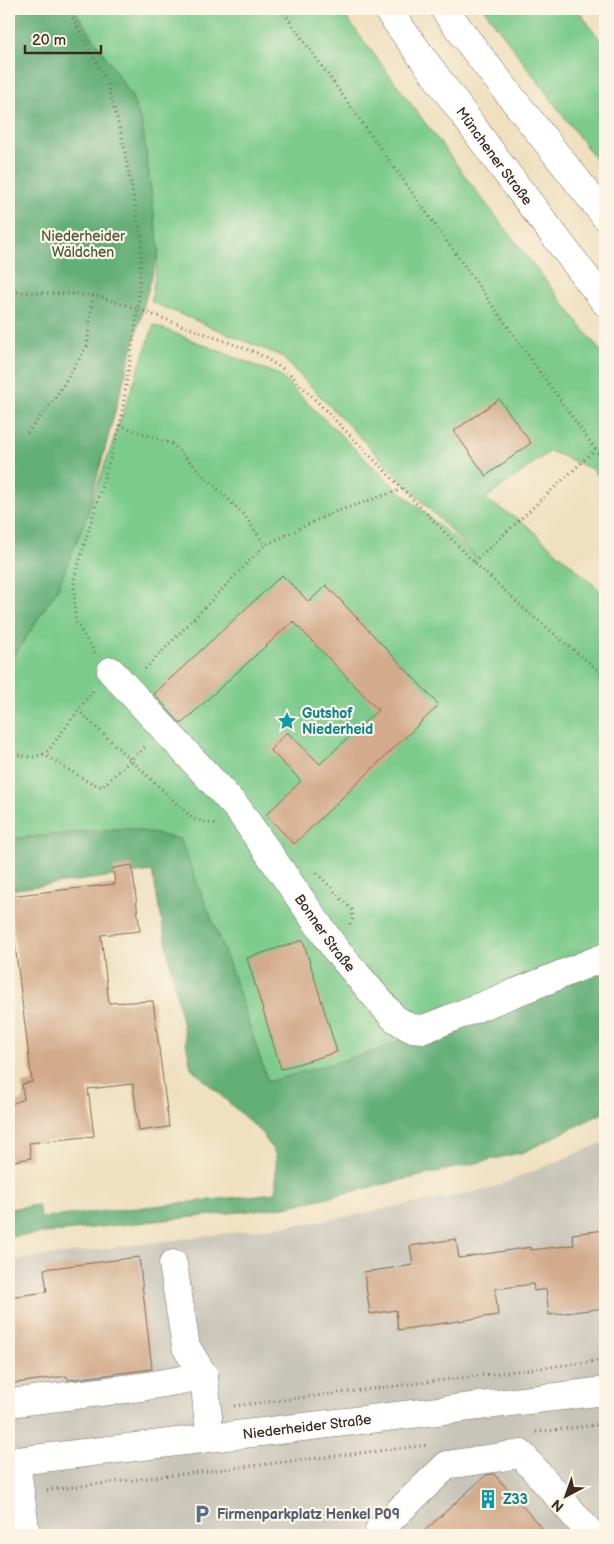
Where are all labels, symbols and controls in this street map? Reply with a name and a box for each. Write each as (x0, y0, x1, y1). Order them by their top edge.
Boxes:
scale bar (25, 22, 101, 54)
text: 20 m (32, 31, 66, 50)
street label: Münchener Straße (453, 104, 536, 208)
park label: Niederheider Wäldchen (41, 228, 126, 261)
place label: Gutshof Niederheid (302, 705, 373, 738)
place icon: Gutshof Niederheid (276, 710, 298, 732)
street label: Bonner Straße (291, 891, 359, 975)
street label: Niederheider Straße (242, 1410, 372, 1443)
north arrow (542, 1472, 592, 1522)
building icon: Z33 (477, 1488, 499, 1510)
place label: Z33 (503, 1491, 528, 1508)
text: N (548, 1496, 567, 1515)
parking icon: Firmenparkplatz Henkel P09 (191, 1503, 213, 1525)
place label: Firmenparkplatz Henkel P09 (217, 1506, 400, 1523)

